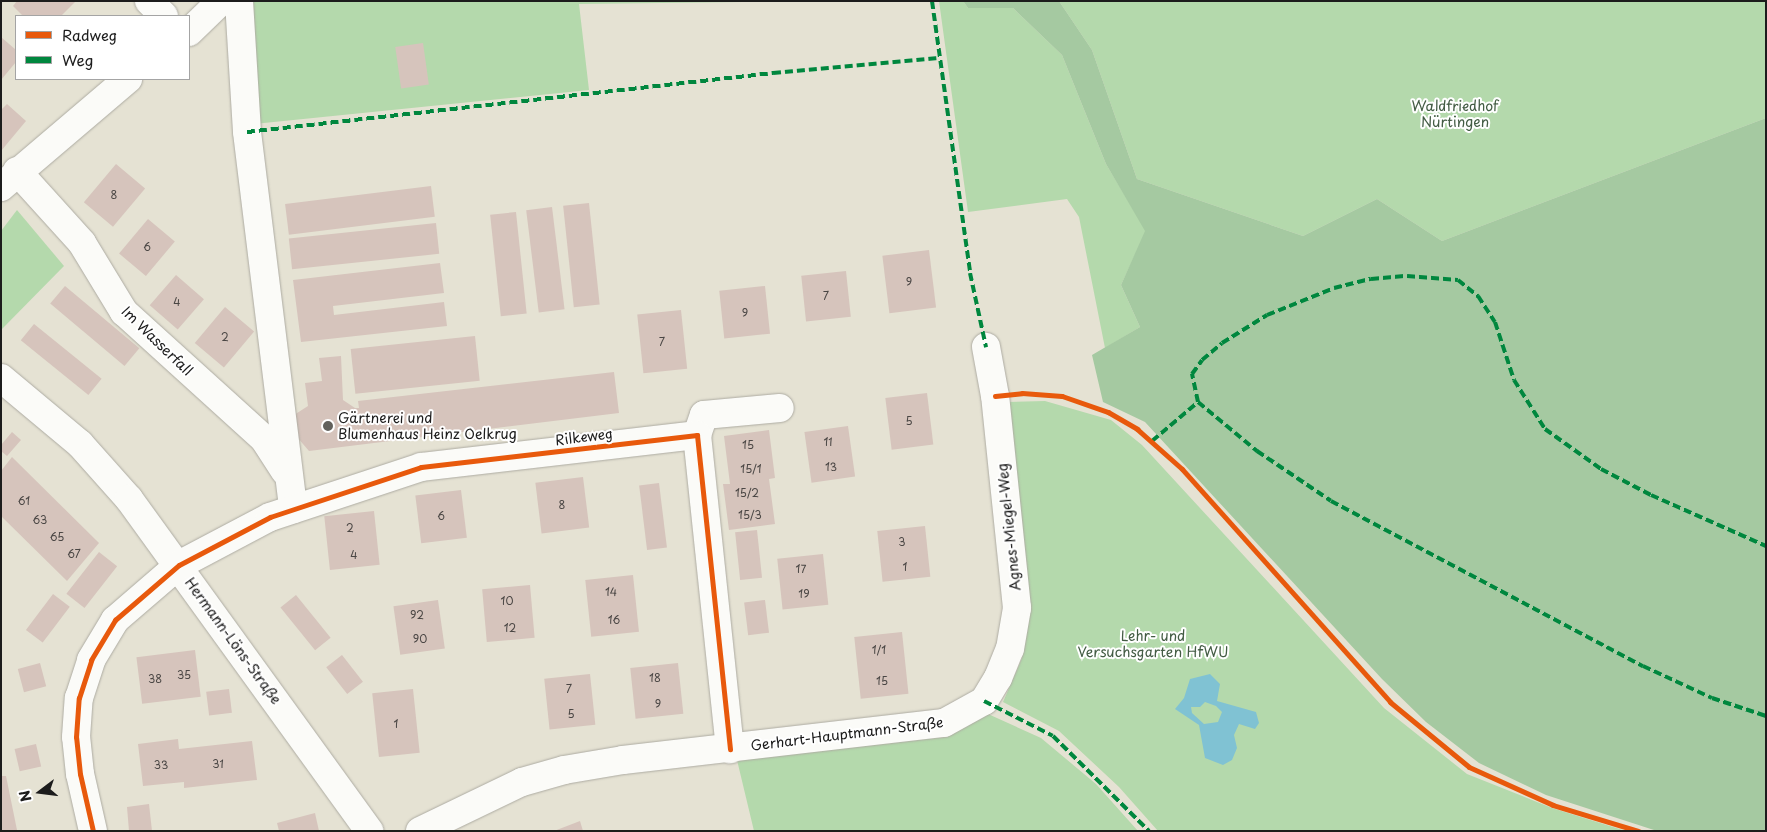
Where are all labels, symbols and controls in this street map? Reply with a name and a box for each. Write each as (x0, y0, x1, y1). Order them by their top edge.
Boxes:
legend (15, 15, 190, 80)
text: Radweg (62, 23, 117, 46)
text: Weg (62, 48, 93, 71)
park label: Waldfriedhof Nürtingen (1411, 98, 1499, 130)
house number: 8 (111, 188, 117, 202)
house number: 6 (143, 240, 151, 254)
house number: 9 (906, 275, 912, 289)
house number: 7 (823, 289, 829, 303)
house number: 4 (173, 295, 181, 309)
street label: Im Wasserfall (118, 303, 196, 379)
house number: 9 (742, 306, 748, 320)
house number: 2 (221, 330, 229, 344)
house number: 7 (659, 335, 665, 349)
place label: Gärtnerei und Blumenhaus Heinz Oelkrug (338, 410, 518, 442)
house number: 5 (905, 414, 913, 428)
marker: Gärtnerei und Blumenhaus Heinz Oelkrug (322, 420, 334, 432)
street label: Rilkeweg (554, 425, 614, 449)
house number: 11 (823, 435, 833, 449)
house number: 15 (742, 438, 754, 452)
house number: 13 (825, 460, 837, 474)
house number: 15/1 (740, 462, 762, 476)
street label: Agnes-Miegel-Weg (994, 462, 1024, 592)
house number: 15/2 (735, 486, 759, 500)
house number: 61 (18, 494, 30, 508)
house number: 8 (559, 498, 565, 512)
house number: 15/3 (738, 508, 762, 522)
house number: 6 (437, 509, 445, 523)
house number: 63 (33, 513, 47, 527)
house number: 2 (346, 521, 354, 535)
house number: 65 (50, 530, 64, 544)
house number: 3 (898, 535, 906, 549)
house number: 67 (67, 547, 81, 561)
house number: 4 (350, 548, 358, 562)
house number: 1 (903, 560, 907, 574)
house number: 17 (796, 562, 806, 576)
street label: Hermann-Löns-Straße (181, 574, 285, 708)
house number: 14 (605, 585, 617, 599)
house number: 19 (798, 587, 810, 601)
house number: 10 (501, 594, 513, 608)
house number: 92 (410, 608, 424, 622)
house number: 16 (608, 613, 620, 627)
house number: 12 (504, 621, 516, 635)
park label: Lehr- und Versuchsgarten HfWU (1078, 628, 1228, 660)
house number: 90 (413, 632, 427, 646)
house number: 1/1 (872, 643, 886, 657)
house number: 35 (177, 668, 191, 682)
house number: 18 (649, 671, 661, 685)
house number: 38 (148, 672, 162, 686)
house number: 15 (876, 674, 888, 688)
house number: 7 (566, 682, 572, 696)
house number: 9 (655, 697, 661, 711)
house number: 5 (567, 707, 575, 721)
street label: Gerhart-Hauptmann-Straße (750, 714, 944, 754)
house number: 1 (394, 717, 398, 731)
house number: 31 (212, 757, 224, 771)
house number: 33 (154, 758, 168, 772)
north arrow (15, 767, 65, 817)
text: N (13, 788, 37, 804)

